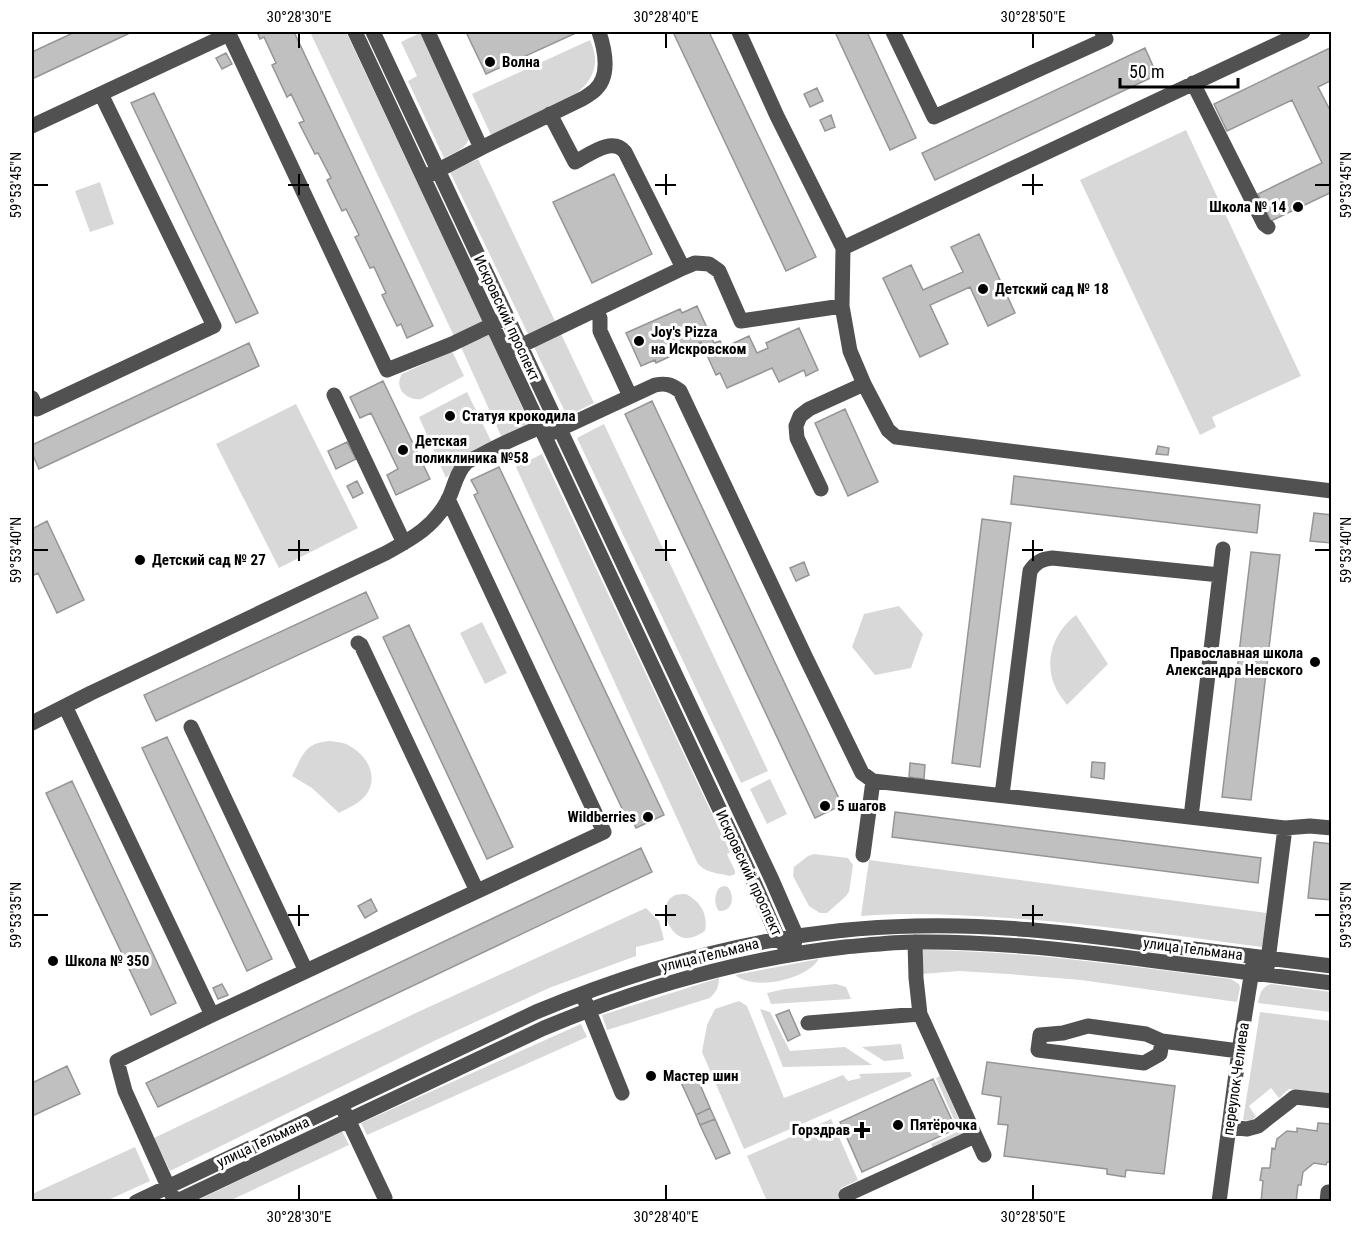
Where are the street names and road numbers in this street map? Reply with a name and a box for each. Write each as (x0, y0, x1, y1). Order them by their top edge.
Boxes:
street label: Искровский проспект (470, 252, 544, 384)
street label: Искровский проспект (712, 807, 786, 939)
street label: улица Тельмана (659, 934, 761, 976)
street label: улица Тельмана (1142, 934, 1244, 964)
street label: переулок Челиева (1219, 1021, 1253, 1137)
street label: улица Тельмана (214, 1113, 312, 1171)

